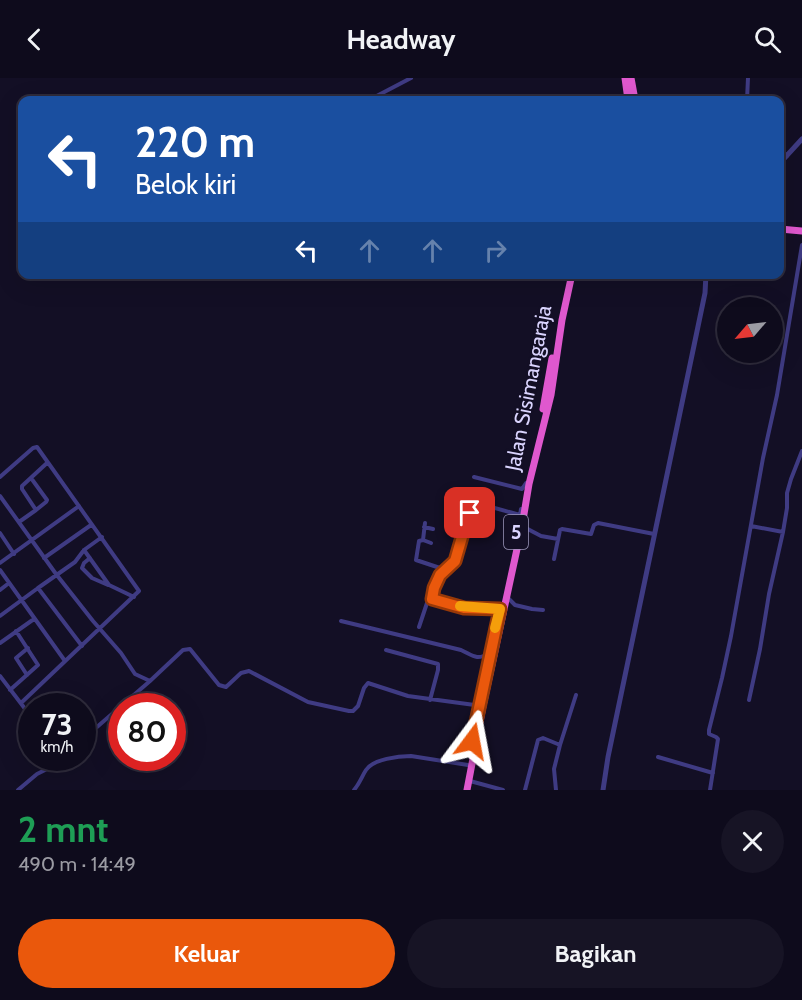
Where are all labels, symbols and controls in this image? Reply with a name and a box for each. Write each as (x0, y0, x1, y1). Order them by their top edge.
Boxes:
icon: back (18, 23, 51, 56)
text: Headway (347, 23, 455, 56)
icon: search (751, 23, 784, 56)
text: 220 m (135, 116, 255, 168)
icon: left (36, 120, 114, 198)
text: Belok kiri (135, 168, 236, 201)
icon: left (290, 234, 323, 267)
icon: ahead (353, 234, 386, 267)
icon: ahead (416, 234, 449, 267)
icon: right (479, 234, 512, 267)
north arrow (717, 297, 783, 363)
map controls (717, 297, 783, 363)
street label: Jalan Sisimangaraja (499, 303, 557, 474)
pin (444, 487, 495, 538)
icon: arrive (453, 496, 486, 529)
road number: 5 (504, 515, 528, 549)
speed limit sign: 80 (108, 693, 186, 771)
text: 73 (41, 706, 73, 743)
position arrow (440, 709, 504, 773)
text: km/h (41, 738, 73, 756)
text: 2 mnt (18, 807, 108, 851)
button: close (721, 810, 784, 873)
text: 490 m · 14:49 (18, 852, 136, 876)
button: Keluar (18, 919, 395, 988)
button: Bagikan (407, 919, 784, 988)

